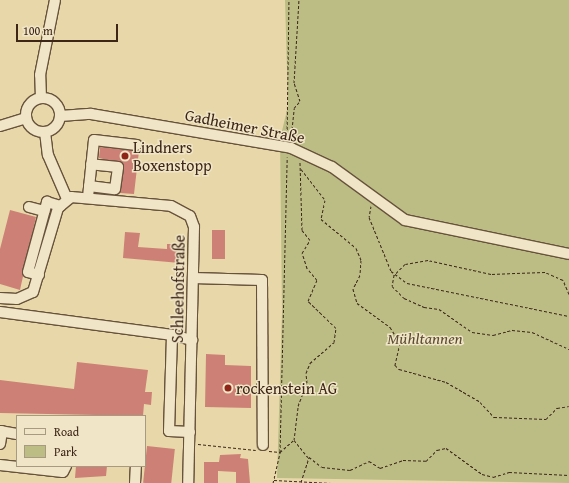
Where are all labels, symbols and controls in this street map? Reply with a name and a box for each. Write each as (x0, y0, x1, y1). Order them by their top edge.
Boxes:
scale bar (18, 16, 120, 42)
text: 100 m (23, 22, 53, 39)
street label: Gadheimer Straße (184, 105, 306, 147)
place label: Lindners Boxenstopp (133, 137, 212, 175)
marker: Lindners Boxenstopp (120, 151, 130, 161)
street label: Schleehofstraße (167, 235, 189, 343)
park label: Mühltannen (387, 328, 463, 348)
place label: rockenstein AG (236, 378, 337, 398)
marker: rockenstein AG (223, 383, 233, 393)
legend (16, 415, 146, 467)
text: Road (54, 423, 79, 440)
text: Park (54, 443, 77, 460)

